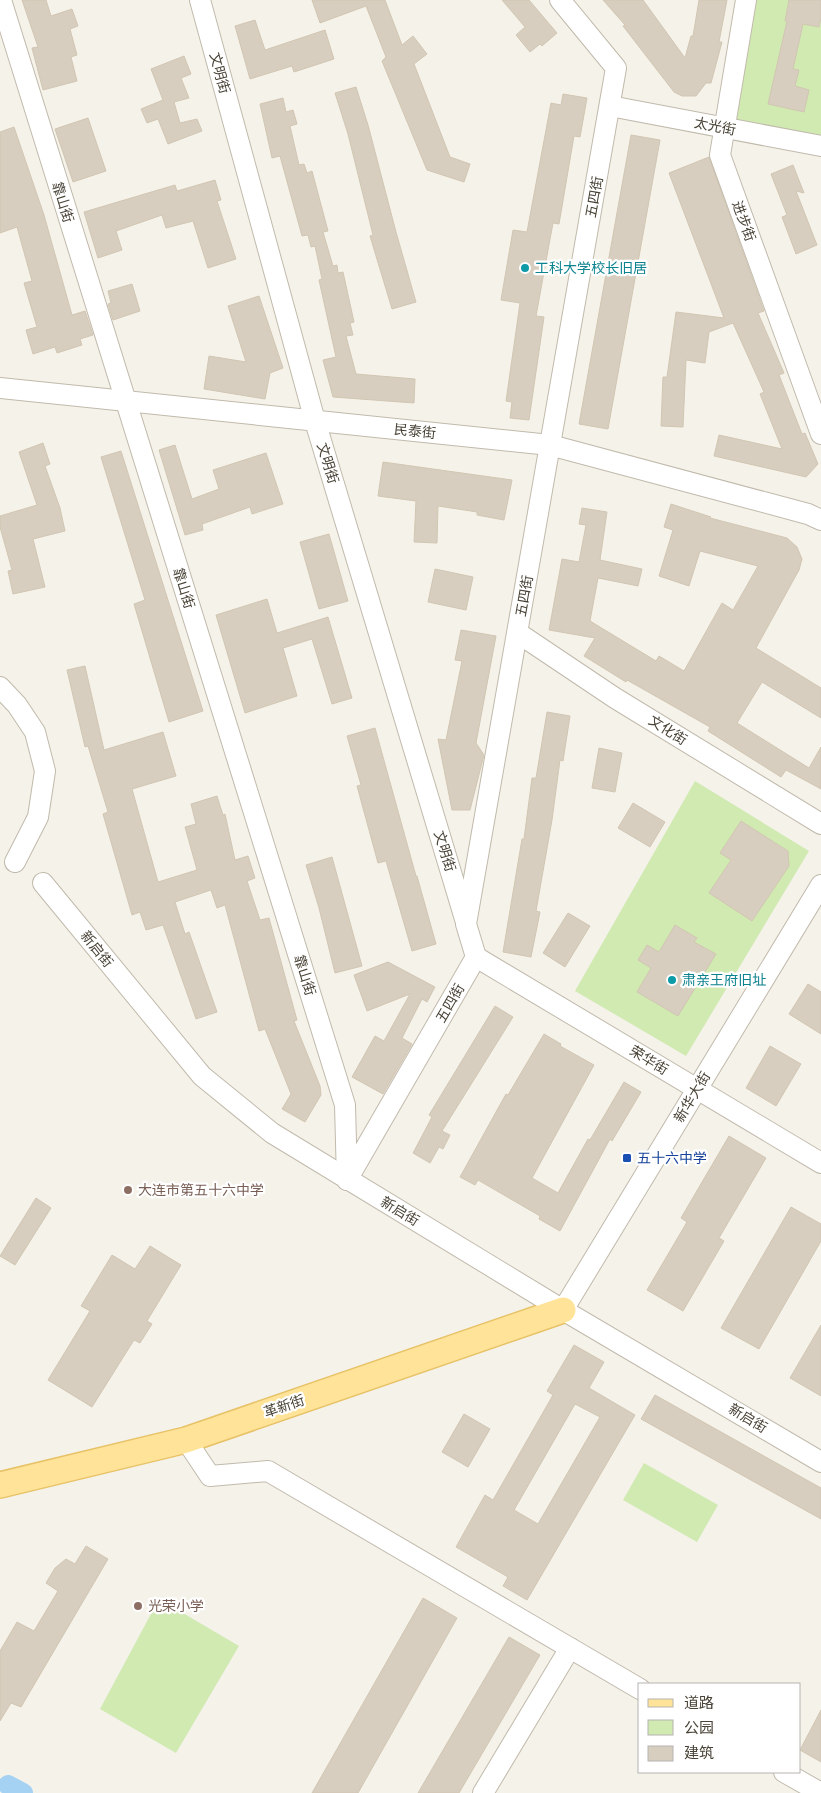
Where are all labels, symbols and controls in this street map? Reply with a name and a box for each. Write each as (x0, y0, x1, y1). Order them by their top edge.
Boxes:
street label: 文明街 (207, 51, 233, 95)
street label: 太光街 (693, 114, 737, 138)
street label: 五四街 (582, 175, 606, 219)
street label: 靠山街 (49, 180, 77, 224)
street label: 进步街 (729, 199, 759, 243)
place label: 工科大学校长旧居 (535, 260, 647, 276)
marker: 工科大学校长旧居 (519, 262, 531, 274)
street label: 民泰街 (393, 421, 437, 441)
street label: 文明街 (314, 441, 342, 485)
street label: 靠山街 (170, 566, 198, 610)
street label: 五四街 (512, 574, 536, 618)
street label: 文化街 (646, 712, 690, 748)
street label: 文明街 (431, 829, 459, 873)
street label: 新启街 (78, 928, 116, 970)
street label: 靠山街 (291, 953, 319, 997)
place label: 肃亲王府旧址 (682, 972, 766, 988)
marker: 肃亲王府旧址 (666, 974, 678, 986)
street label: 五四街 (433, 981, 467, 1025)
street label: 荣华街 (627, 1042, 671, 1078)
street label: 新华大街 (671, 1069, 713, 1125)
place label: 五十六中学 (637, 1150, 707, 1166)
marker: 五十六中学 (621, 1152, 633, 1164)
place label: 大连市第五十六中学 (138, 1182, 264, 1198)
marker: 大连市第五十六中学 (122, 1184, 134, 1196)
street label: 新启街 (378, 1193, 422, 1229)
street label: 革新街 (262, 1392, 306, 1420)
street label: 新启街 (726, 1400, 770, 1436)
place label: 光荣小学 (148, 1598, 204, 1614)
marker: 光荣小学 (132, 1600, 144, 1612)
legend (638, 1683, 801, 1773)
text: 道路 (684, 1694, 714, 1712)
text: 公园 (684, 1719, 714, 1737)
text: 建筑 (684, 1744, 714, 1762)

